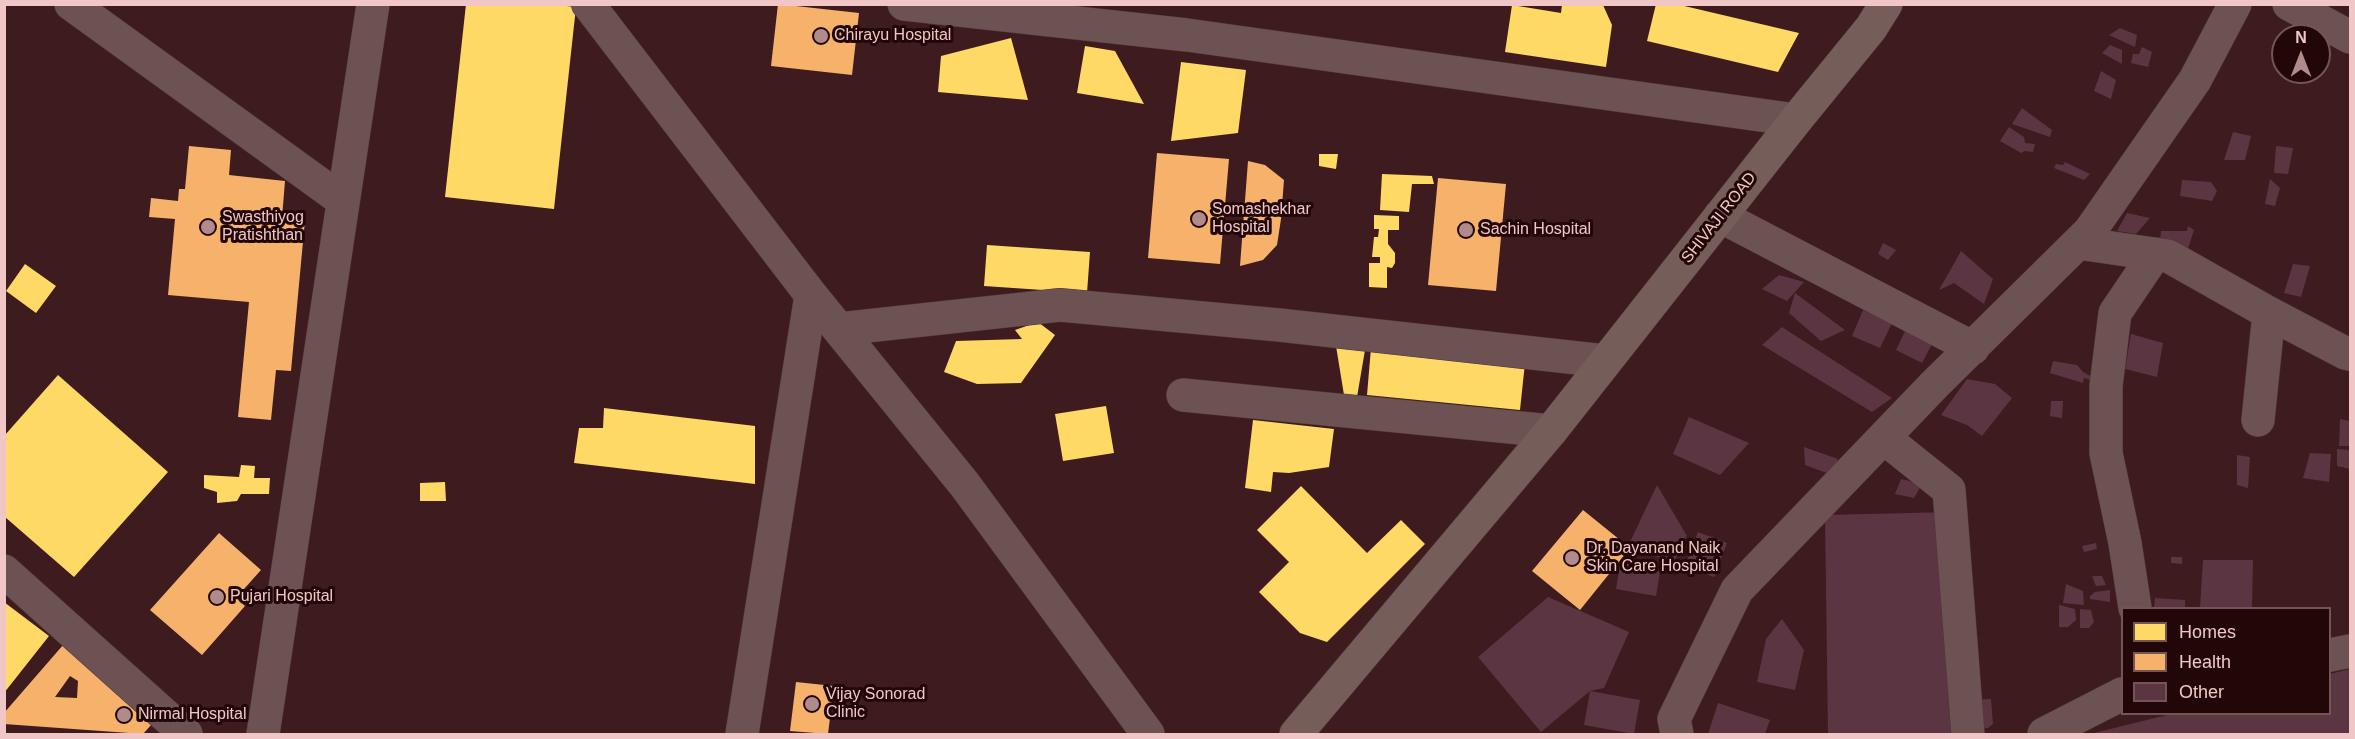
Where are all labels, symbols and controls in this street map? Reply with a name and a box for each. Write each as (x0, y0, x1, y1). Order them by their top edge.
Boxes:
north arrow (2271, 24, 2331, 84)
place label: Chirayu Hospital (834, 26, 951, 46)
marker: Chirayu Hospital (812, 27, 830, 45)
text: N (2295, 29, 2307, 46)
street label: SHIVAJI ROAD (1678, 169, 1760, 267)
place label: Somashekhar Hospital (1212, 200, 1311, 238)
place label: Swasthiyog Pratishthan (222, 208, 304, 246)
marker: Somashekhar Hospital (1190, 210, 1208, 228)
marker: Swasthiyog Pratishthan (199, 218, 217, 236)
place label: Sachin Hospital (1480, 220, 1591, 240)
marker: Sachin Hospital (1457, 221, 1475, 239)
place label: Dr. Dayanand Naik Skin Care Hospital (1586, 539, 1720, 577)
marker: Dr. Dayanand Naik Skin Care Hospital (1563, 549, 1581, 567)
place label: Pujari Hospital (230, 587, 333, 607)
marker: Pujari Hospital (208, 588, 226, 606)
legend (2121, 607, 2331, 715)
text: Homes (2179, 622, 2236, 642)
text: Health (2179, 652, 2231, 672)
text: Other (2179, 682, 2224, 702)
place label: Vijay Sonorad Clinic (826, 685, 925, 723)
marker: Vijay Sonorad Clinic (803, 695, 821, 713)
place label: Nirmal Hospital (138, 705, 246, 725)
marker: Nirmal Hospital (115, 706, 133, 724)

